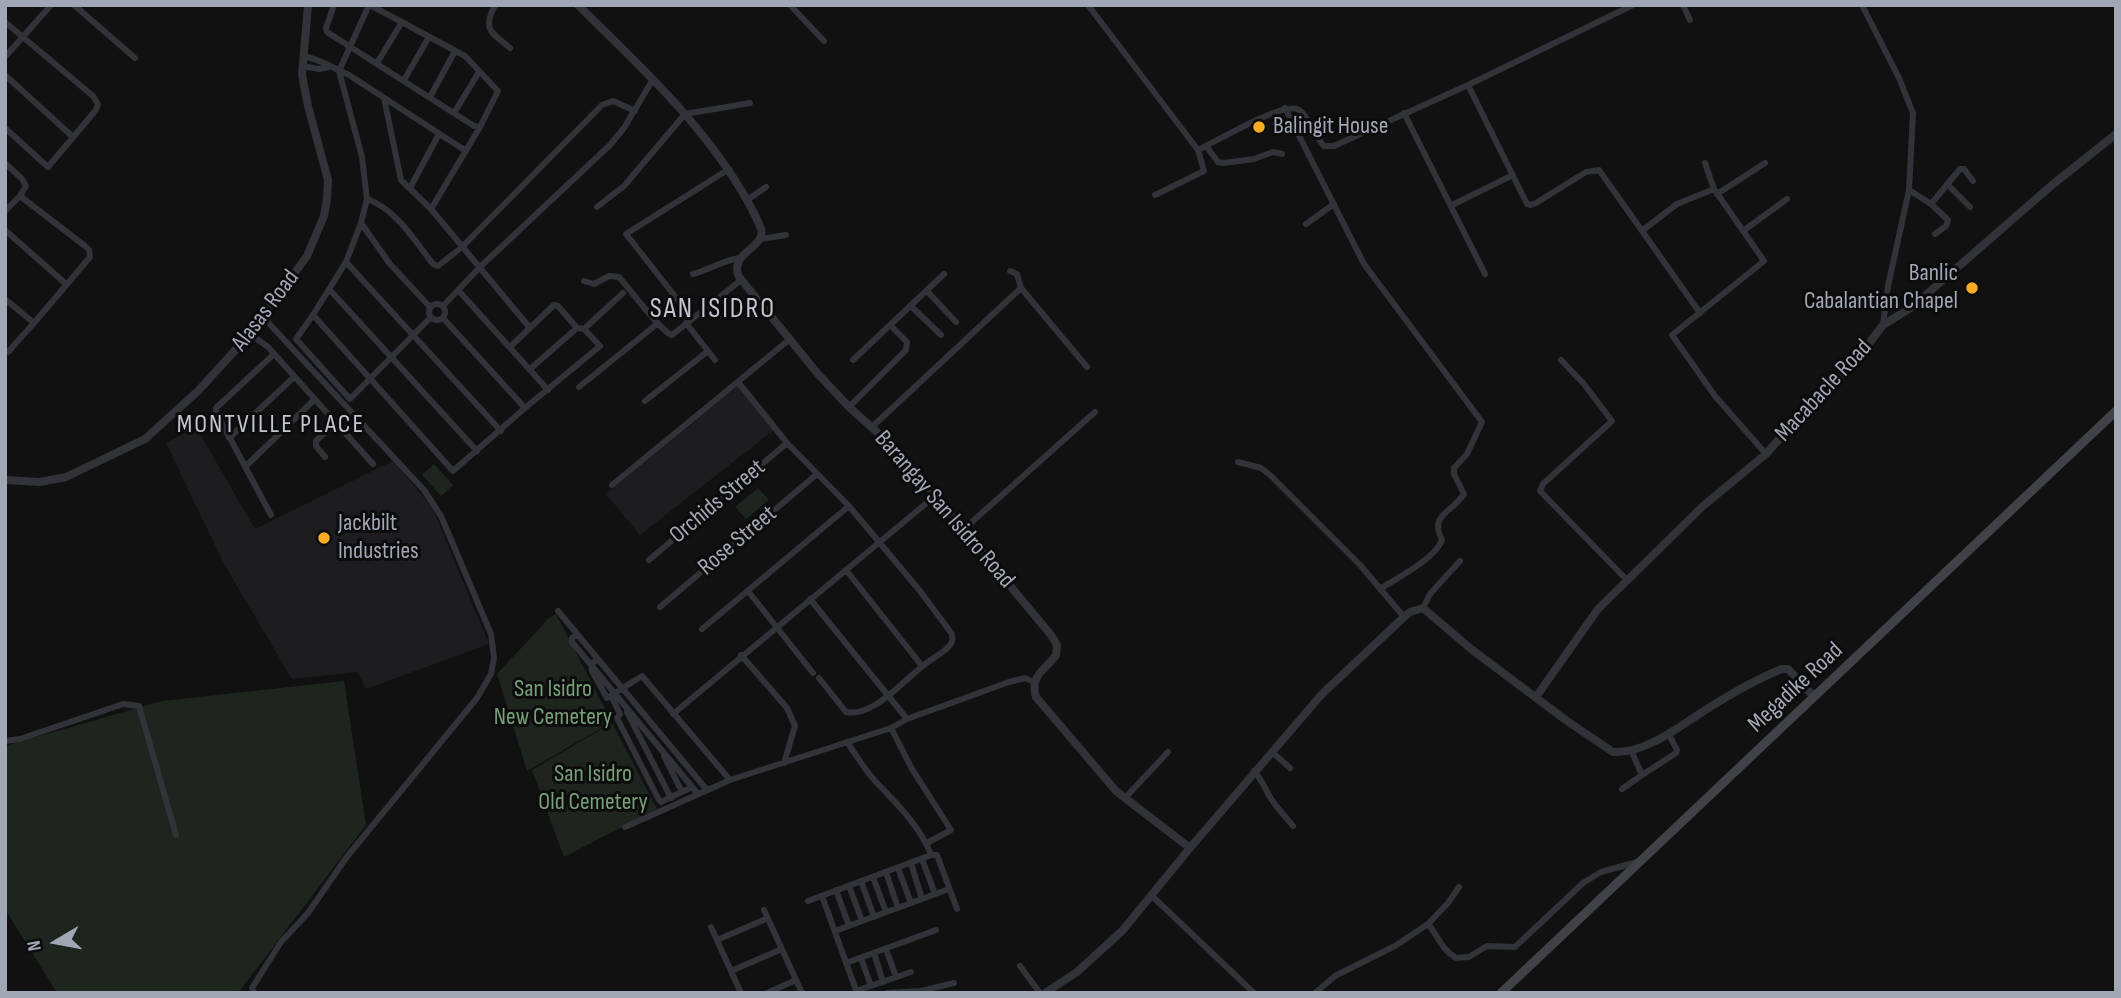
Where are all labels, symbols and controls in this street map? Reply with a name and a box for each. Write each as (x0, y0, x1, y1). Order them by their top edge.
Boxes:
place label: Balingit House (1273, 113, 1388, 141)
marker: Balingit House (1251, 119, 1267, 135)
place label: Banlic Cabalantian Chapel (1804, 260, 1958, 316)
street label: Alasas Road (226, 265, 306, 357)
marker: Banlic Cabalantian Chapel (1964, 280, 1980, 296)
district label: SAN ISIDRO (651, 293, 775, 327)
street label: Macabacle Road (1770, 334, 1878, 448)
district label: MONTVILLE PLACE (179, 409, 363, 441)
street label: Barangay San Isidro Road (868, 425, 1020, 595)
street label: Orchids Street (664, 454, 772, 550)
street label: Rose Street (693, 500, 783, 582)
place label: Jackbilt Industries (338, 510, 419, 566)
marker: Jackbilt Industries (316, 530, 332, 546)
street label: Megadike Road (1743, 637, 1849, 739)
park label: San Isidro New Cemetery (494, 676, 612, 732)
park label: San Isidro Old Cemetery (538, 761, 648, 817)
north arrow (21, 907, 91, 977)
text: N (23, 939, 47, 953)

